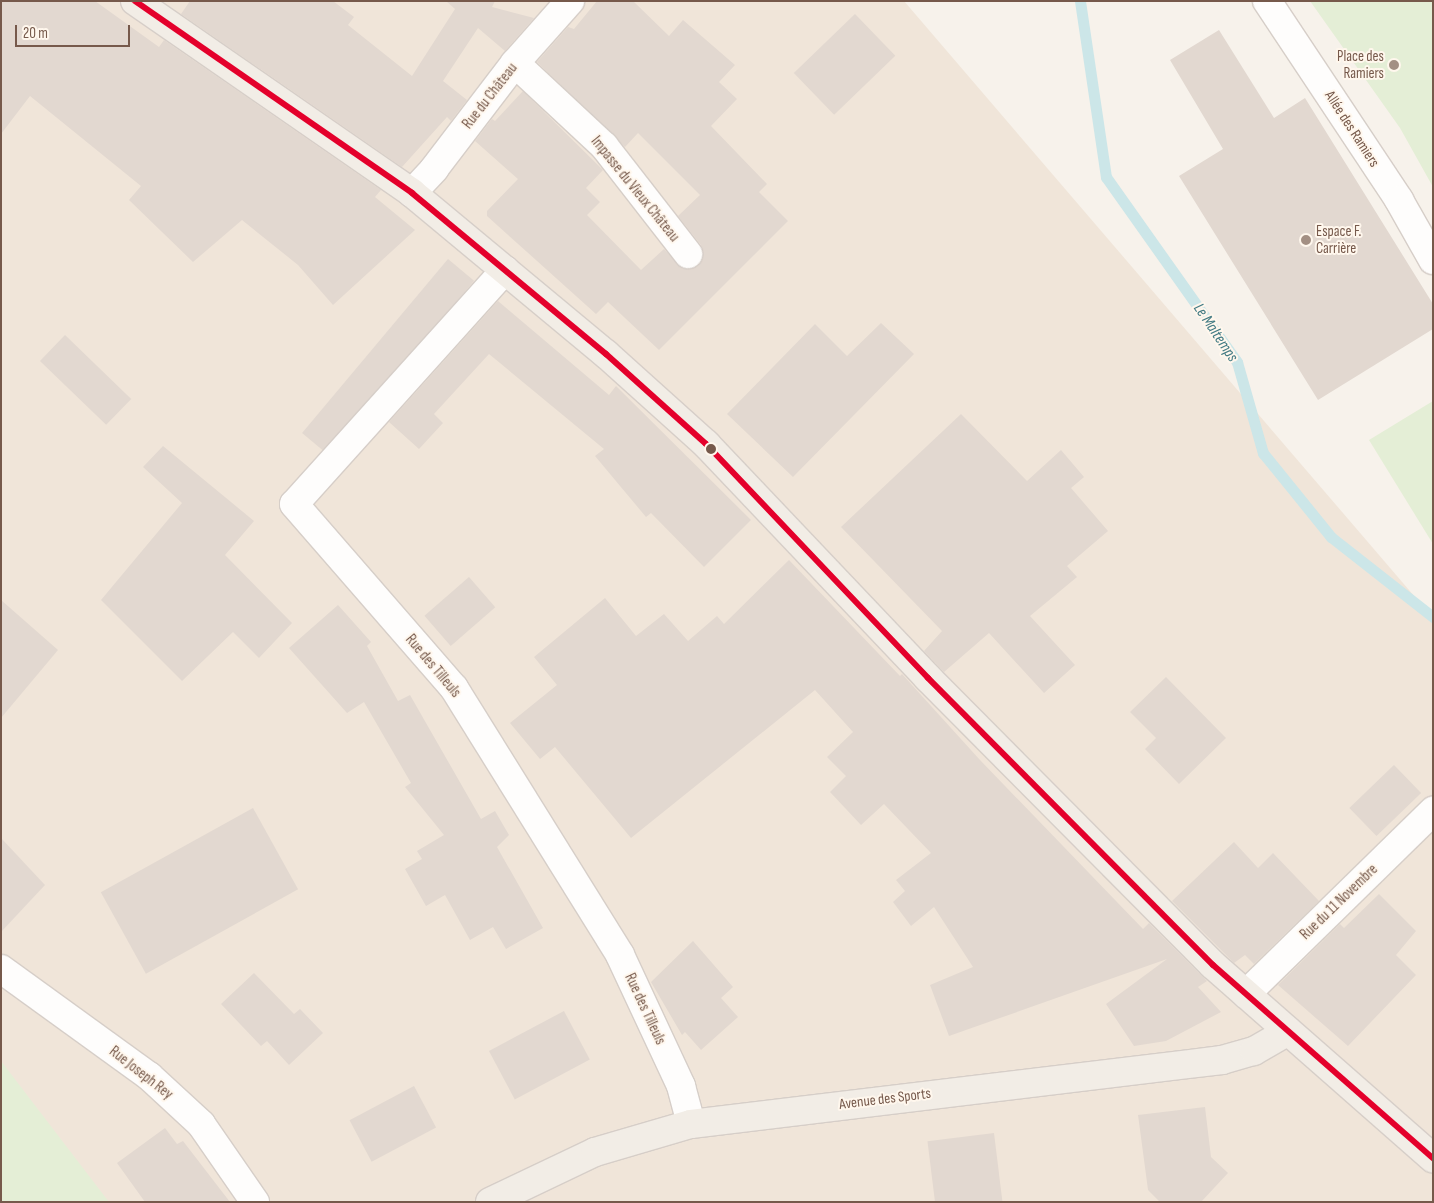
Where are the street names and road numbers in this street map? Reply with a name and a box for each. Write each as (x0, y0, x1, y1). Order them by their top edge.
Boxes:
street label: Rue du Château (459, 60, 521, 132)
street label: Allée des Ramiers (1321, 88, 1383, 170)
street label: Impasse du Vieux Château (587, 133, 683, 245)
street label: Rue des Tilleuls (401, 631, 465, 701)
street label: Rue du 11 Novembre (1296, 861, 1382, 943)
street label: Rue des Tilleuls (621, 970, 669, 1048)
street label: Rue Joseph Rey (106, 1043, 176, 1103)
street label: Avenue des Sports (838, 1084, 932, 1114)

